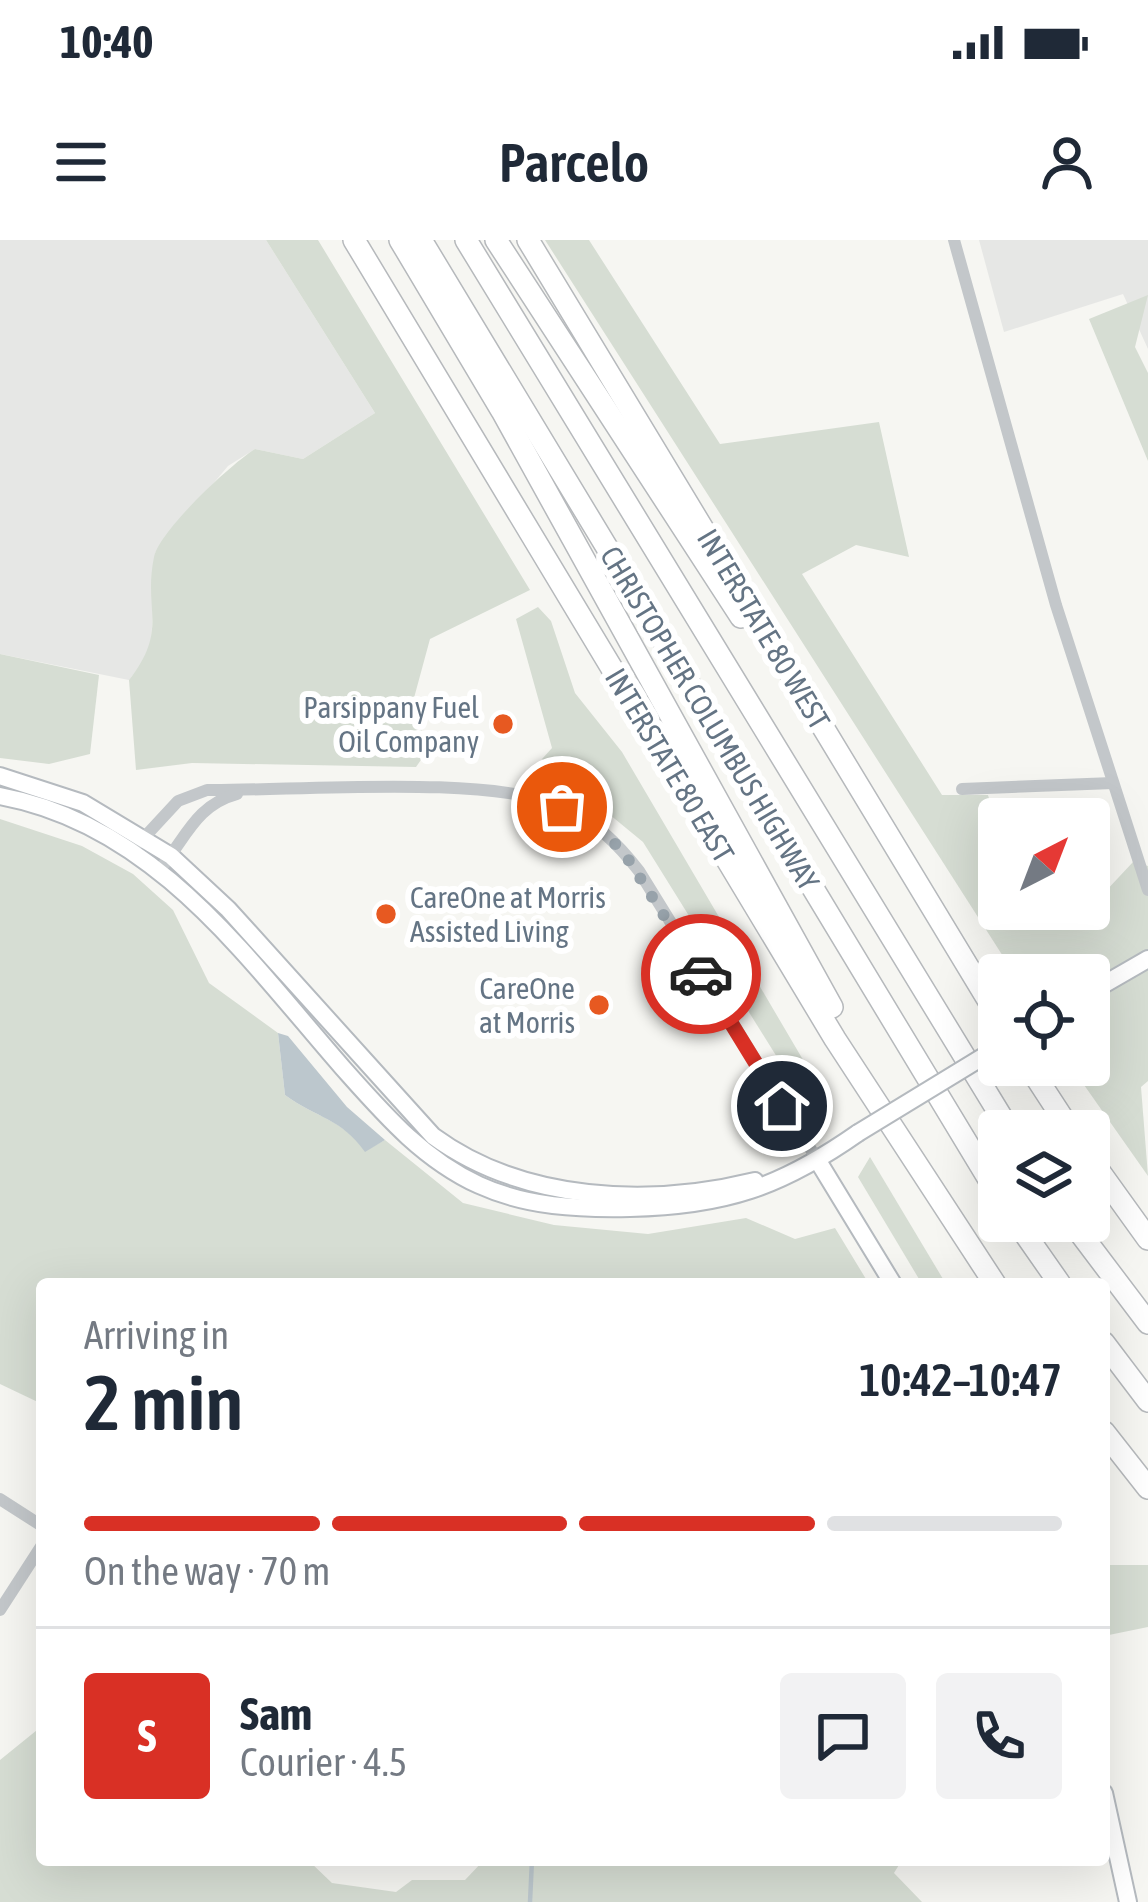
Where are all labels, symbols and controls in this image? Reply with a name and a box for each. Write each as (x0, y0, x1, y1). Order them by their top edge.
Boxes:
text: 10:40 (60, 16, 154, 68)
icon: menu (48, 129, 114, 195)
icon: person (1034, 129, 1100, 195)
text: Parcelo (499, 132, 649, 193)
street label: INTERSTATE 80 WEST (691, 523, 837, 735)
street label: CHRISTOPHER COLUMBUS HIGHWAY (594, 540, 827, 897)
street label: INTERSTATE 80 EAST (599, 662, 741, 868)
place label: Parsippany Fuel Oil Company (303, 690, 479, 758)
marker: Parsippany Fuel Oil Company (490, 711, 516, 737)
pin (511, 756, 613, 858)
icon: bag (529, 774, 595, 840)
north arrow (978, 798, 1110, 930)
map controls (978, 798, 1110, 1242)
place label: CareOne at Morris Assisted Living (410, 880, 606, 948)
marker: CareOne at Morris Assisted Living (373, 901, 399, 927)
courier (641, 914, 761, 1034)
icon: car (668, 941, 734, 1007)
button: locate (978, 954, 1110, 1086)
place label: CareOne at Morris (479, 971, 575, 1039)
marker: CareOne at Morris (586, 992, 612, 1018)
pin (731, 1055, 833, 1157)
icon: home (749, 1073, 815, 1139)
button: layers (978, 1110, 1110, 1242)
text: Arriving in (84, 1313, 229, 1357)
text: 10:42–10:47 (859, 1354, 1062, 1406)
text: 2 min (84, 1357, 243, 1447)
text: On the way · 70 m (84, 1549, 330, 1593)
button: chat (780, 1673, 906, 1799)
button: phone (936, 1673, 1062, 1799)
text: Sam (240, 1688, 312, 1740)
text: S (138, 1710, 156, 1762)
text: Courier · 4.5 (240, 1740, 407, 1784)

